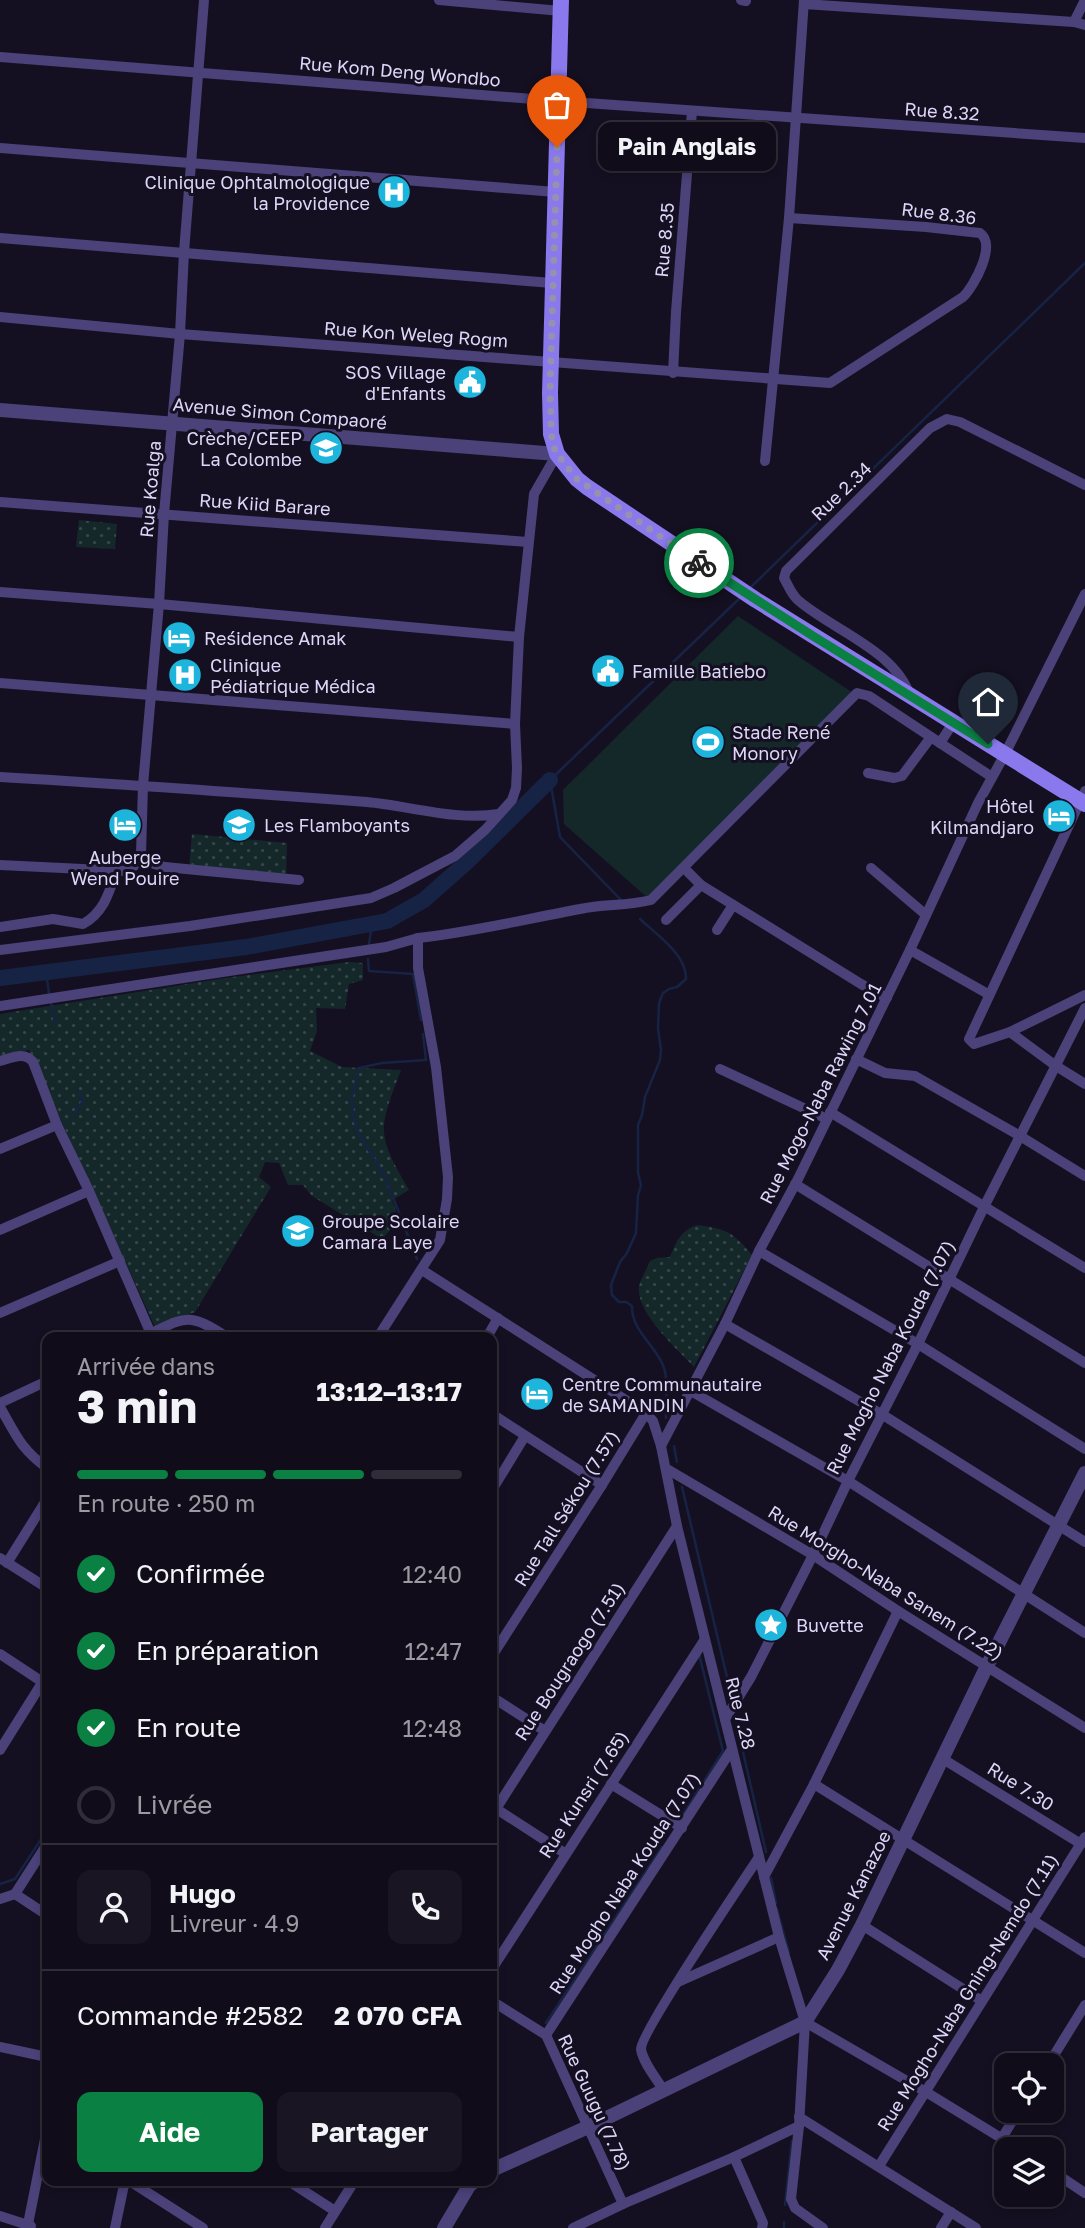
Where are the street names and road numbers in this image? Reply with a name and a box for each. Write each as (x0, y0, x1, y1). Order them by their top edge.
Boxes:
street label: Rue Kom Deng Wondbo (298, 51, 502, 91)
street label: Rue 8.32 (904, 97, 980, 125)
street label: Rue 8.36 (900, 197, 978, 229)
street label: Rue 8.35 (650, 202, 678, 278)
street label: Rue Kon Weleg Rogm (323, 317, 509, 351)
street label: Avenue Simon Compaoré (172, 393, 388, 433)
street label: Rue Koalga (135, 439, 165, 539)
street label: Rue 2.34 (806, 457, 876, 525)
street label: Rue Kiid Barare (198, 488, 332, 520)
street label: Rue Mogo-Naba Rawing 7.01 (755, 979, 886, 1207)
street label: Rue Mogho Naba Kouda (7.07) (821, 1236, 959, 1478)
street label: Rue Tall Sékou (7.57) (509, 1426, 623, 1590)
street label: Rue Morgho-Naba Sanem (7.22) (764, 1500, 1008, 1664)
street label: Rue Bougraogo (7.51) (510, 1578, 628, 1744)
street label: Rue 7.28 (721, 1674, 761, 1752)
street label: Rue Kunsri (7.65) (534, 1726, 632, 1862)
street label: Rue 7.30 (984, 1757, 1058, 1815)
street label: Rue Mogho Naba Kouda (7.07) (544, 1768, 704, 1998)
street label: Avenue Kanazoe (811, 1827, 895, 1963)
street label: Rue Mogho-Naba Gning-Nemdo (7.11) (872, 1849, 1062, 2135)
street label: Rue Guugu (7.78) (554, 2030, 636, 2174)

